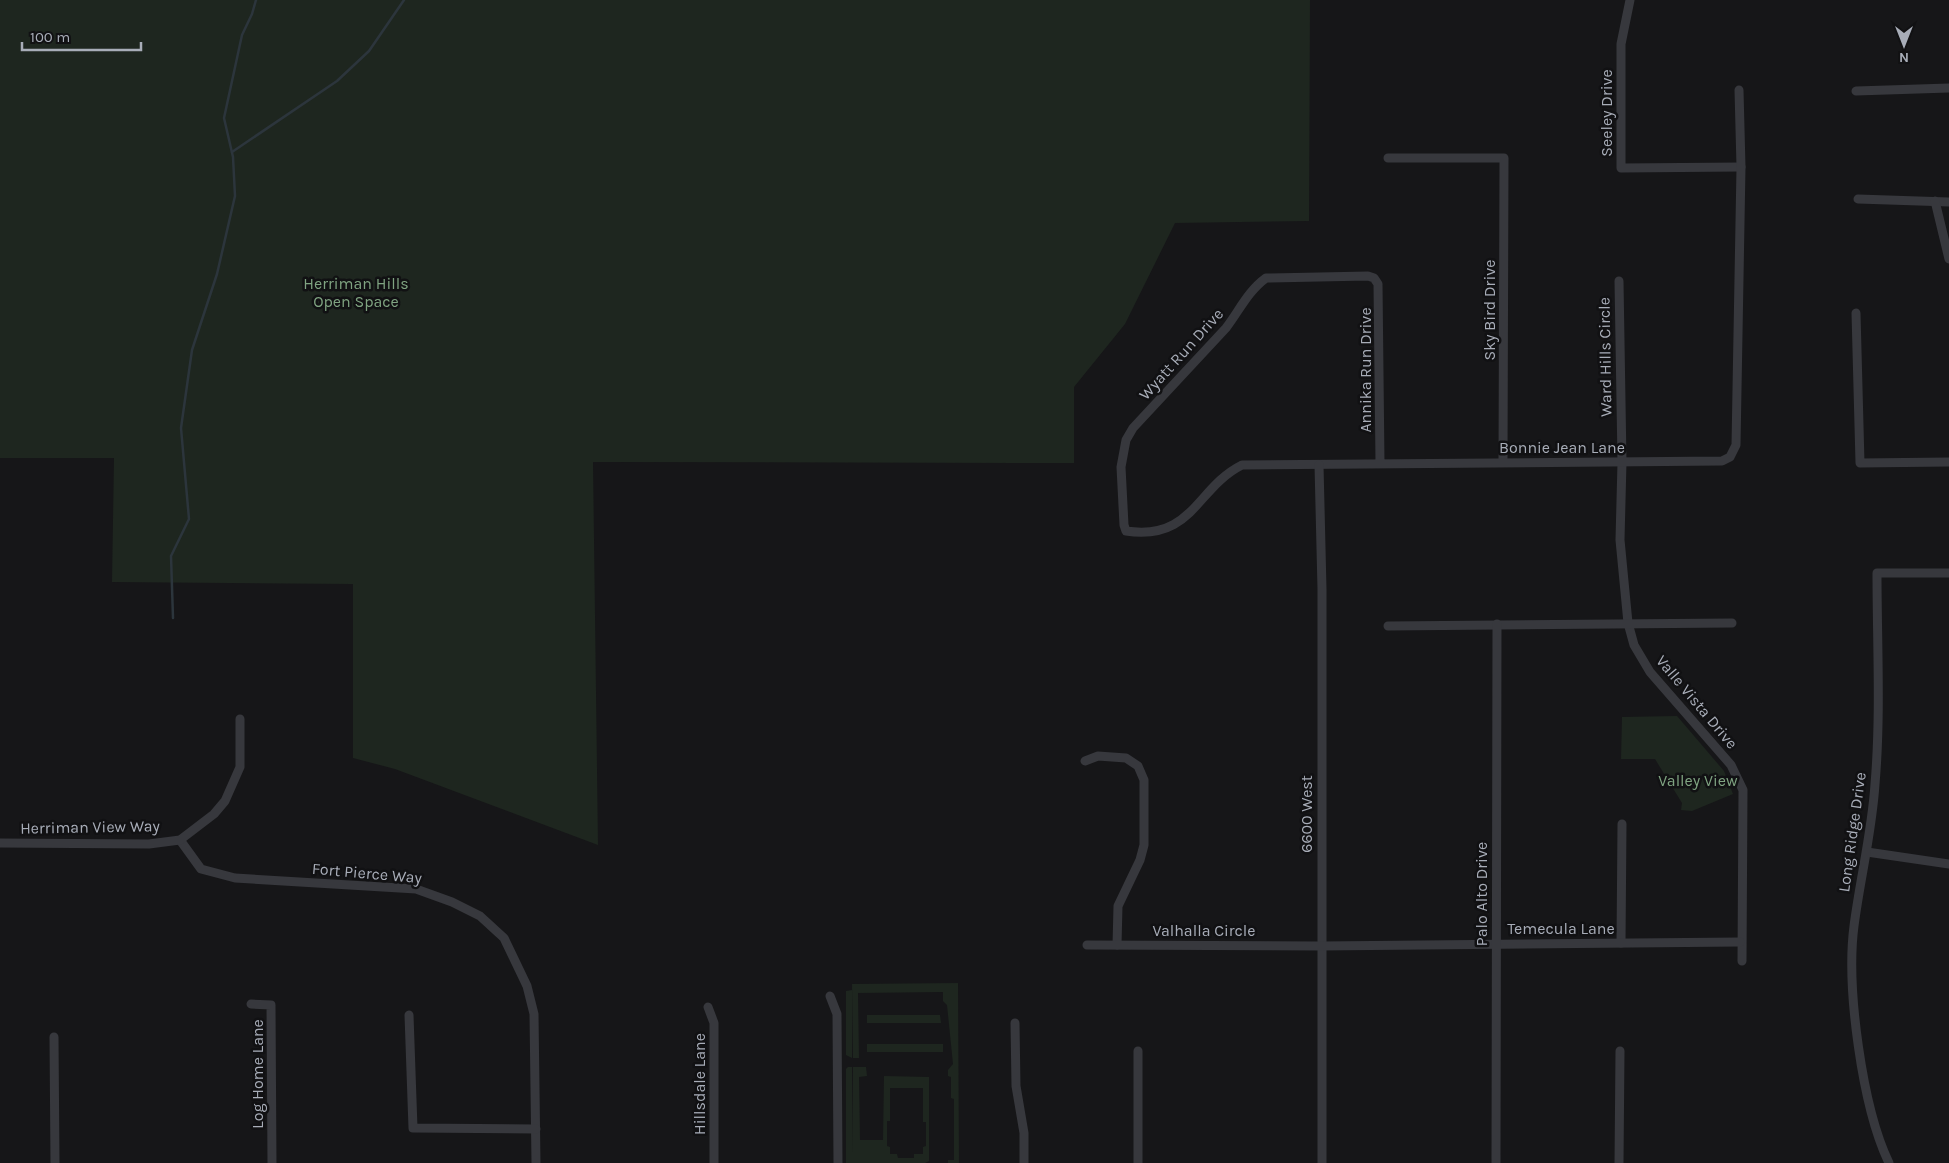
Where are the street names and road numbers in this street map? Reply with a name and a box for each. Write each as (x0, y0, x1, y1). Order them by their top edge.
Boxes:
street label: Seeley Drive (1597, 69, 1616, 157)
street label: Sky Bird Drive (1480, 260, 1499, 360)
street label: Ward Hills Circle (1594, 297, 1616, 417)
street label: Wyatt Run Drive (1135, 304, 1227, 404)
street label: Annika Run Drive (1356, 307, 1375, 433)
street label: Bonnie Jean Lane (1499, 438, 1625, 457)
street label: Valle Vista Drive (1652, 651, 1742, 753)
street label: Long Ridge Drive (1834, 771, 1870, 893)
street label: 6600 West (1297, 775, 1316, 853)
street label: Herriman View Way (20, 816, 161, 838)
street label: Palo Alto Drive (1472, 842, 1491, 946)
street label: Fort Pierce Way (311, 859, 423, 887)
street label: Temecula Lane (1507, 919, 1615, 938)
street label: Valhalla Circle (1152, 921, 1256, 940)
street label: Log Home Lane (248, 1019, 267, 1129)
street label: Hillsdale Lane (690, 1033, 709, 1135)

